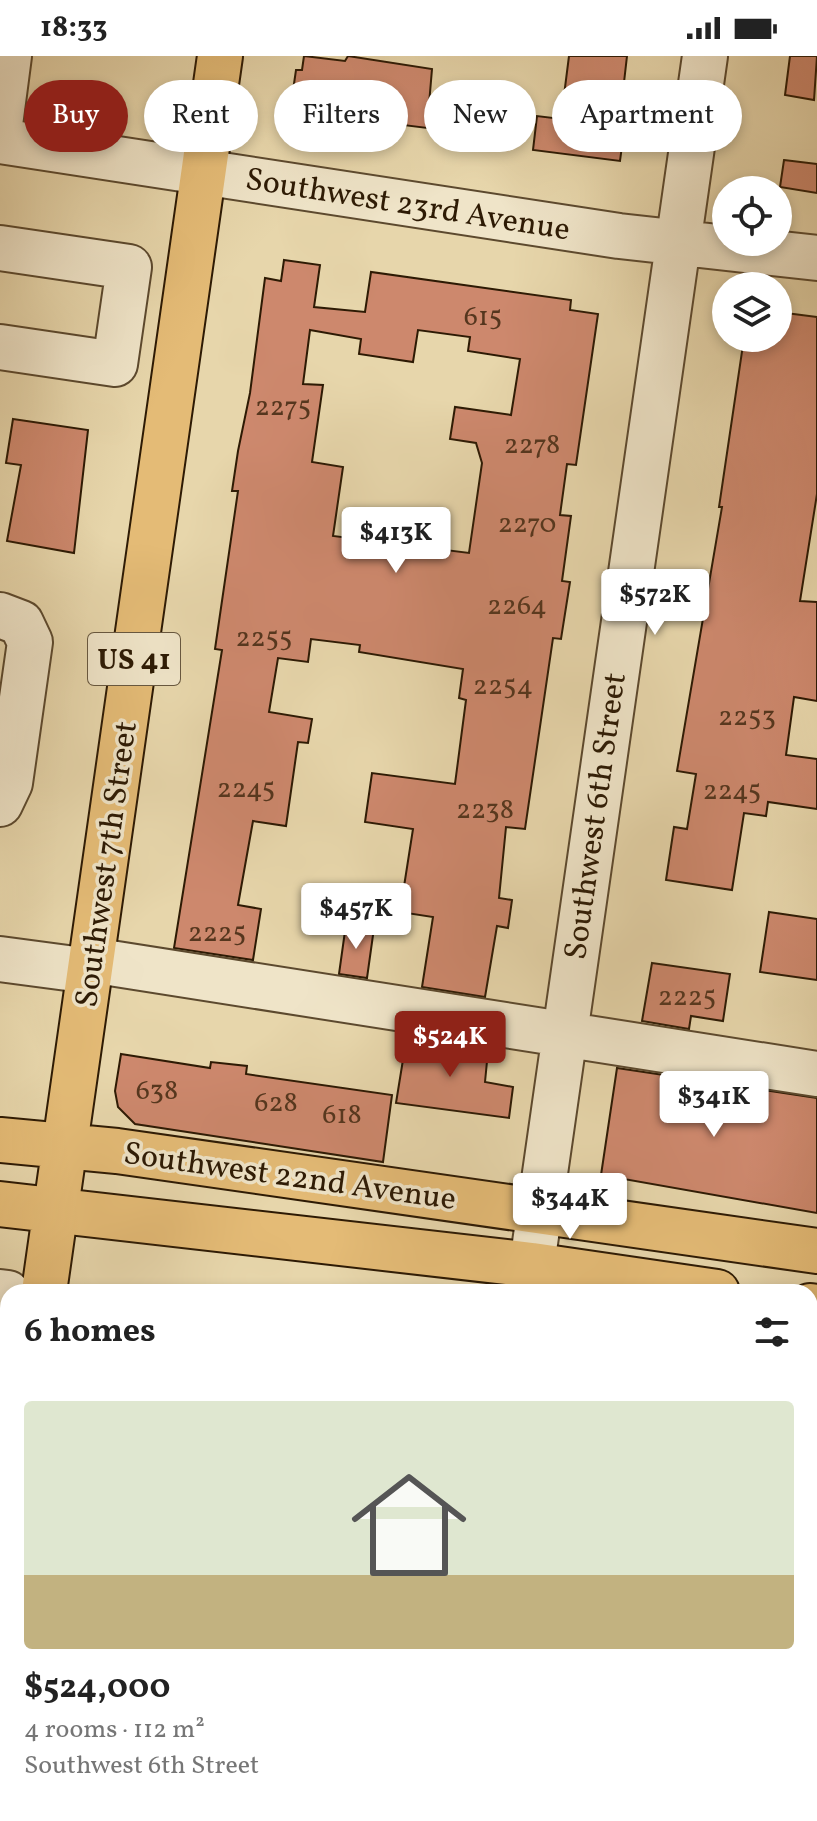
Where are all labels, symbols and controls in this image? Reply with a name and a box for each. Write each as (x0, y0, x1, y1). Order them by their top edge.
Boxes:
text: 18:33 (40, 7, 107, 49)
chip: Buy (24, 80, 128, 152)
chip: Rent (144, 80, 258, 152)
chip: Filters (274, 80, 408, 152)
chip: New (424, 80, 536, 152)
chip: Apartment (552, 80, 742, 152)
street label: Southwest 23rd Avenue (242, 159, 573, 253)
map controls (712, 176, 792, 352)
button: locate (712, 176, 792, 256)
button: layers (712, 272, 792, 352)
house number: 615 (464, 298, 502, 337)
house number: 2275 (255, 388, 311, 427)
house number: 2278 (504, 426, 560, 465)
house number: 2270 (498, 505, 556, 544)
pin: $413K (340, 507, 452, 575)
text: $413K (360, 515, 432, 551)
pin: $572K (599, 569, 711, 637)
text: $572K (619, 577, 691, 613)
house number: 2264 (487, 587, 547, 626)
house number: 2255 (235, 619, 293, 658)
road number: US 41 (88, 633, 180, 685)
house number: 2254 (473, 667, 533, 706)
street label: Southwest 6th Street (555, 670, 639, 963)
house number: 2253 (718, 698, 776, 737)
street label: Southwest 7th Street (66, 718, 150, 1010)
house number: 2245 (217, 770, 275, 809)
house number: 2245 (703, 772, 761, 811)
house number: 2238 (456, 791, 514, 830)
pin: $457K (300, 883, 412, 951)
text: $457K (319, 891, 393, 927)
house number: 2225 (188, 914, 246, 953)
house number: 2225 (658, 978, 716, 1017)
pin: $524K (394, 1011, 506, 1079)
text: $524K (413, 1019, 487, 1055)
pin: $341K (658, 1071, 770, 1139)
house number: 638 (136, 1072, 178, 1111)
text: $341K (678, 1079, 750, 1115)
house number: 628 (254, 1084, 298, 1123)
house number: 618 (322, 1096, 362, 1135)
street label: Southwest 22nd Avenue (121, 1133, 459, 1223)
pin: $344K (514, 1173, 626, 1241)
text: $344K (531, 1181, 609, 1217)
text: 6 homes (24, 1309, 156, 1356)
icon: filters (750, 1310, 794, 1354)
icon: home (337, 1453, 481, 1597)
text: $524,000 (24, 1665, 170, 1712)
text: 4 rooms · 112 m² (24, 1712, 205, 1748)
text: Southwest 6th Street (24, 1748, 259, 1784)

